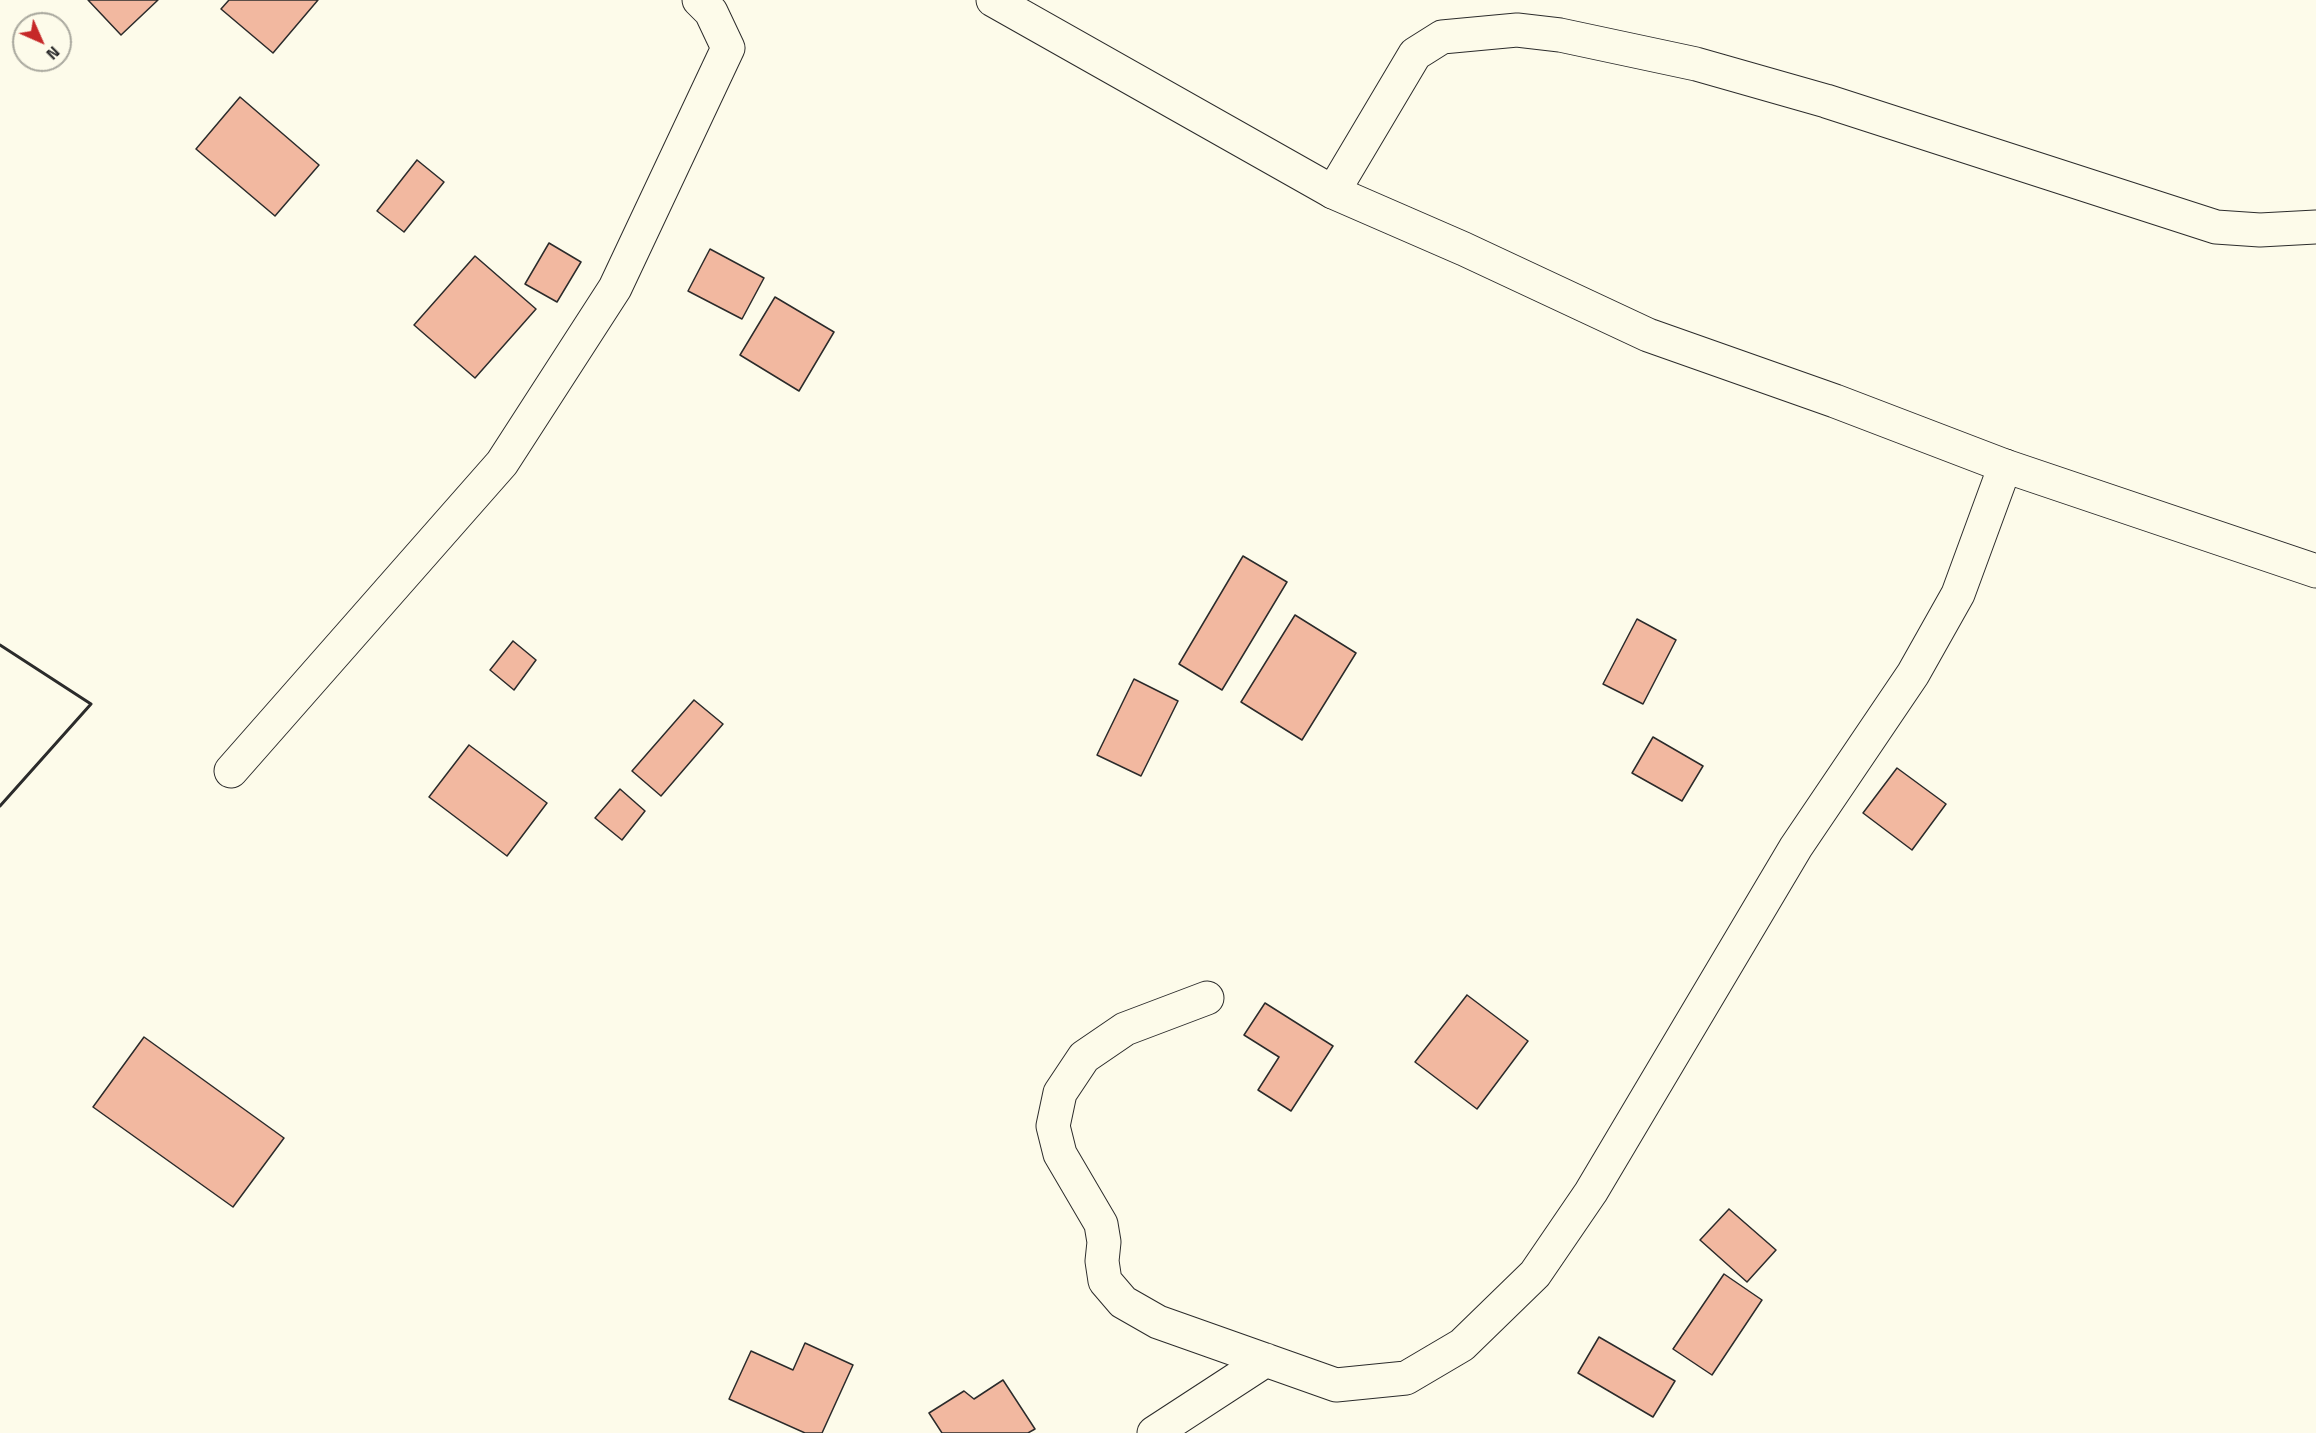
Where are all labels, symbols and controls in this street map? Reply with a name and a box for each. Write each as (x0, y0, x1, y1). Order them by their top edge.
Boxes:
north arrow (12, 12, 72, 72)
text: N (41, 41, 66, 66)

